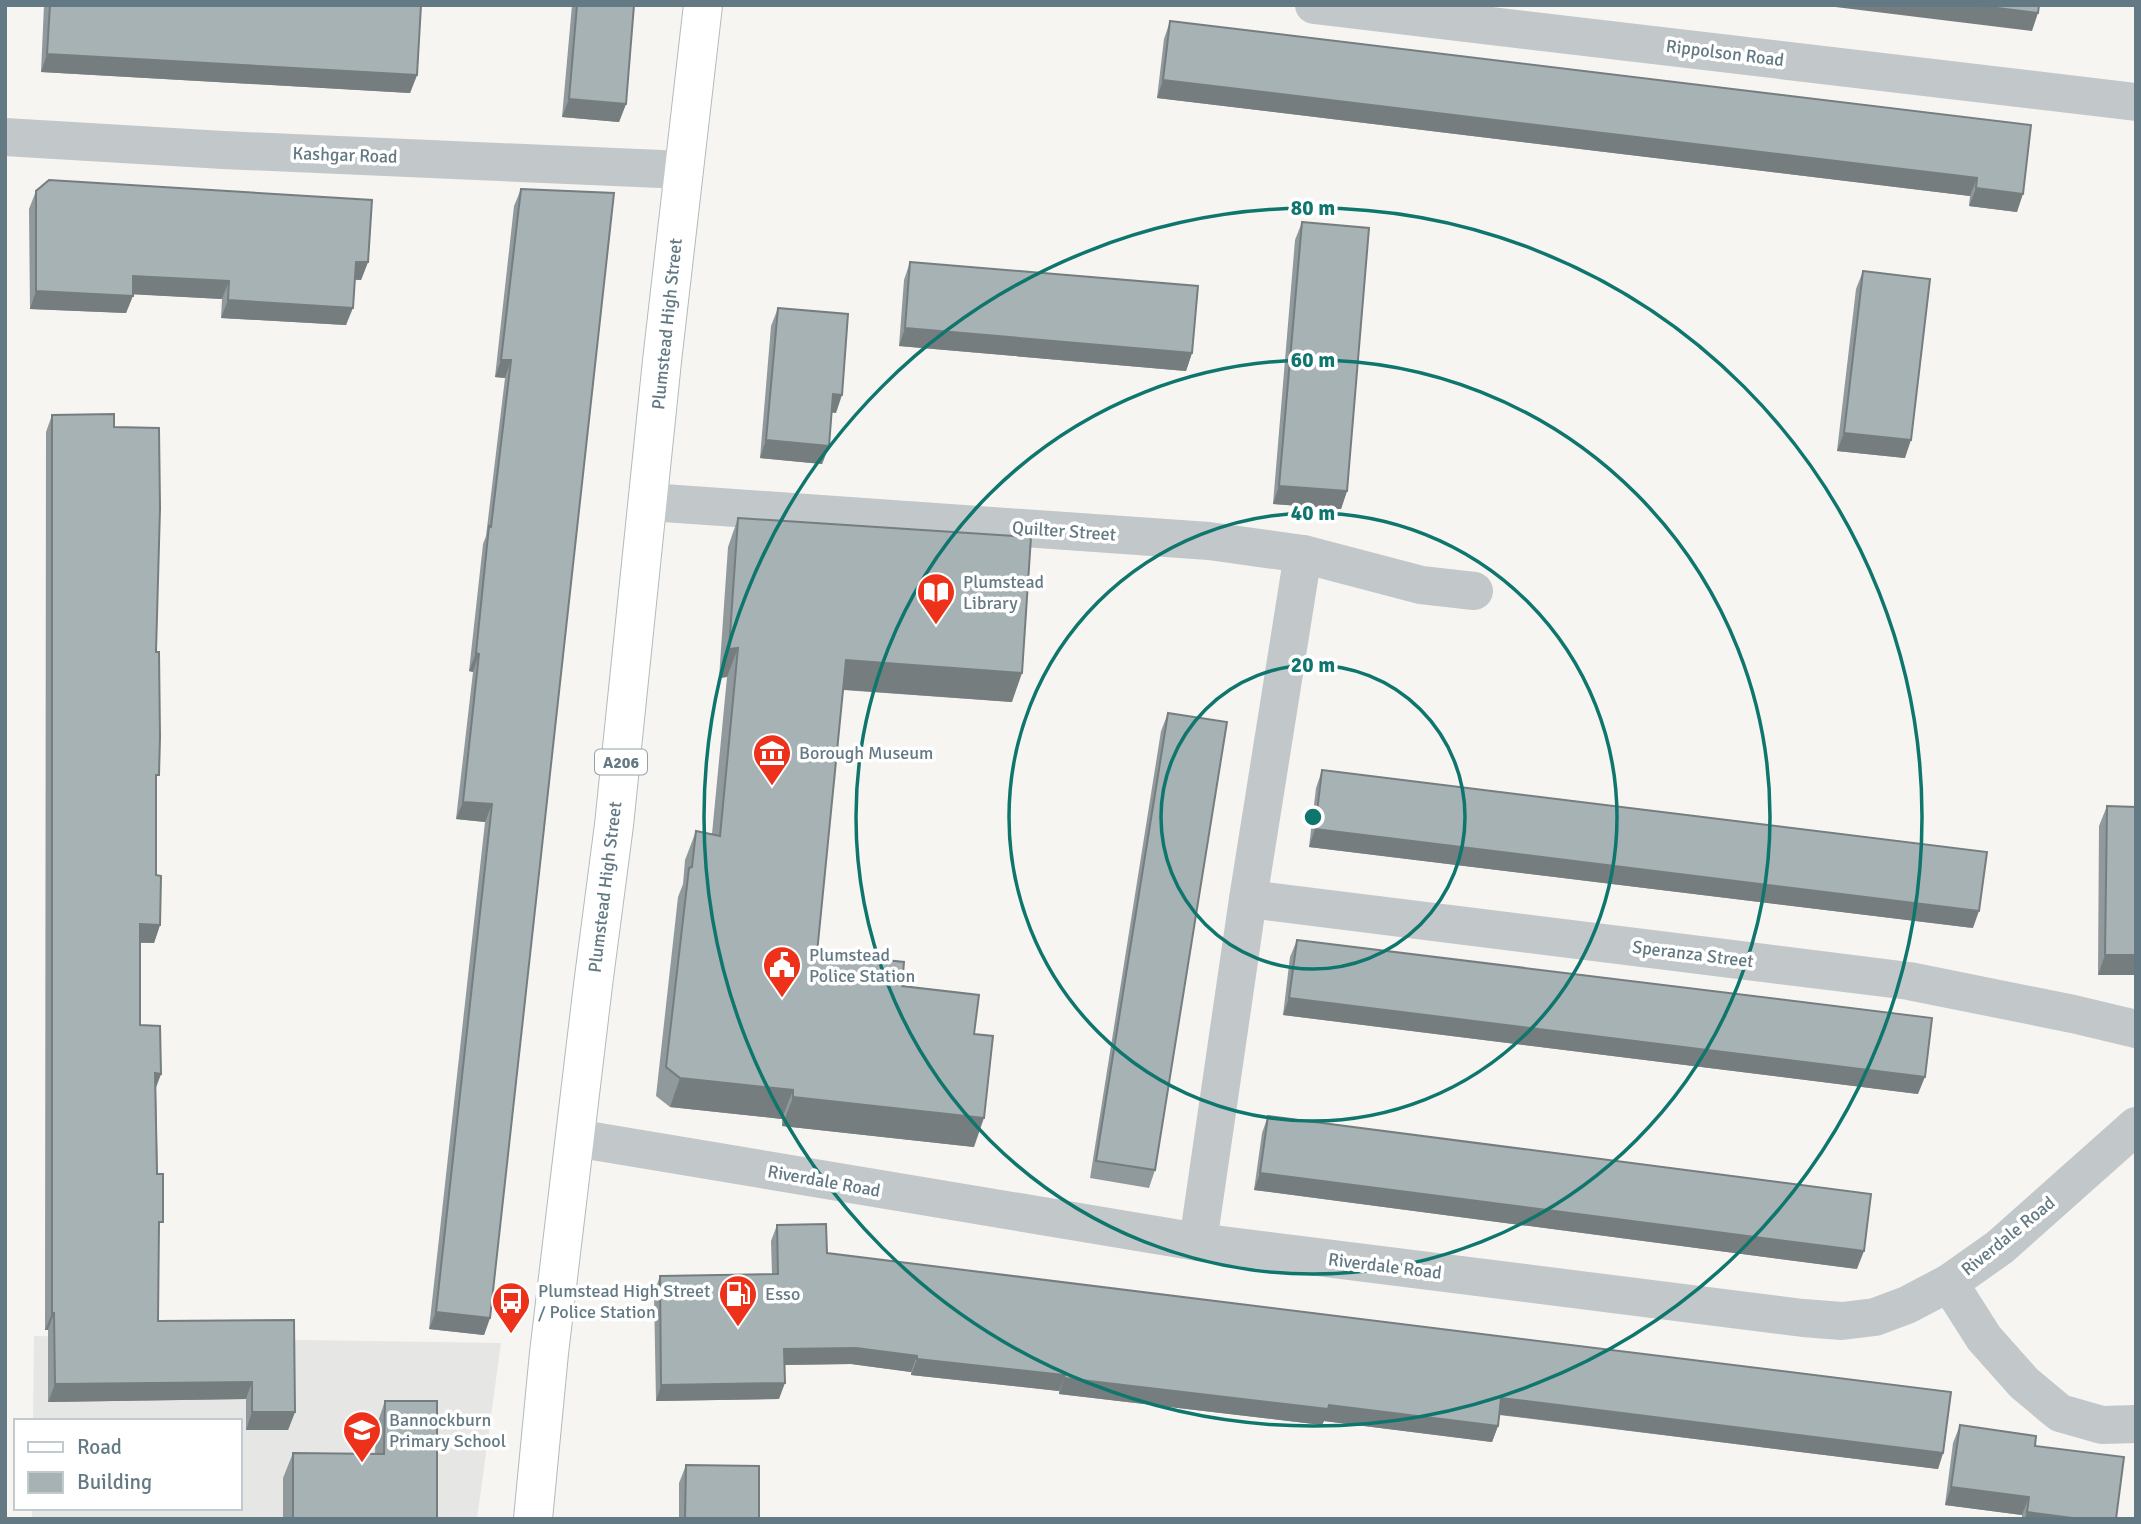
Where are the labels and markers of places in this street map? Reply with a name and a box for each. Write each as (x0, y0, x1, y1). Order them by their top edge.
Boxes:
library icon: Plumstead Library (915, 571, 957, 626)
place label: Plumstead Library (963, 571, 1044, 614)
museum icon: Borough Museum (751, 732, 793, 787)
place label: Borough Museum (799, 742, 933, 764)
centre of rings (1301, 805, 1325, 829)
public building icon: Plumstead Police Station (761, 944, 803, 999)
place label: Plumstead Police Station (809, 944, 915, 987)
fuel station icon: Esso (717, 1273, 759, 1328)
bus stop icon: Plumstead High Street / Police Station (490, 1280, 532, 1335)
place label: Plumstead High Street / Police Station (538, 1280, 710, 1323)
place label: Esso (765, 1283, 800, 1305)
school or university icon: Bannockburn Primary School (341, 1409, 383, 1464)
place label: Bannockburn Primary School (389, 1409, 506, 1452)

